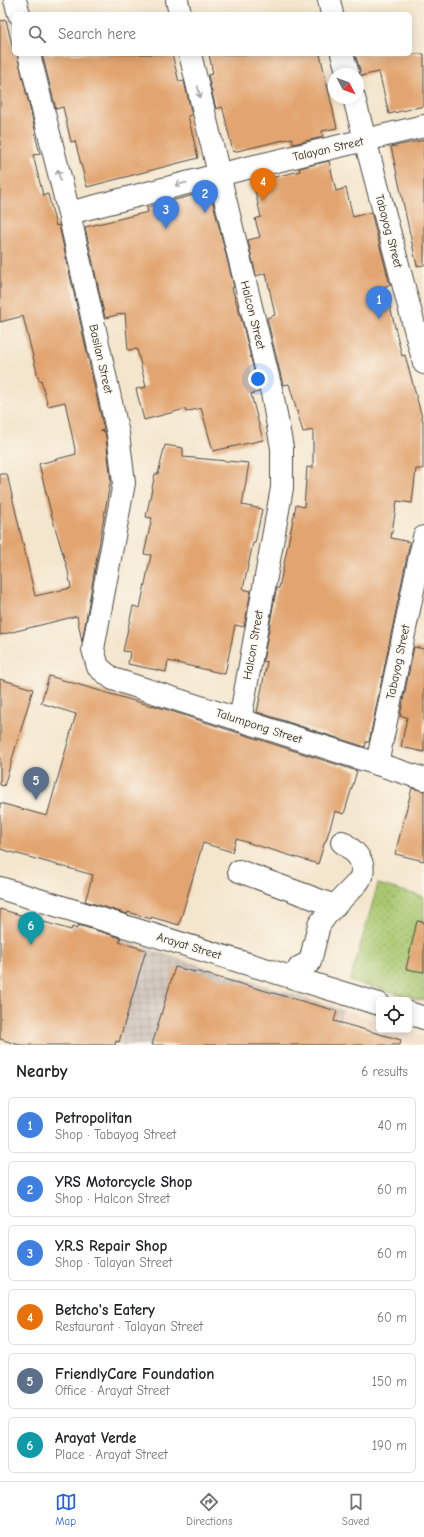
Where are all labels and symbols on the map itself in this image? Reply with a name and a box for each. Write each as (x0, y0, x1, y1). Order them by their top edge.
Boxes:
north arrow (328, 68, 364, 104)
one-way arrow (196, 85, 203, 98)
street label: Talayan Street (291, 134, 365, 164)
pin: 4 (250, 168, 276, 201)
one-way arrow (55, 169, 63, 182)
pin: 2 (192, 180, 218, 213)
one-way arrow (175, 181, 188, 188)
street label: Tabayog Street (372, 193, 406, 270)
pin: 3 (153, 196, 179, 229)
street label: Halcon Street (238, 279, 268, 351)
pin: 1 (366, 286, 392, 319)
street label: Basilan Street (86, 323, 116, 396)
your location (248, 369, 268, 389)
street label: Halcon Street (240, 609, 266, 681)
street label: Tabayog Street (383, 623, 413, 701)
street label: Talumpong Street (214, 705, 304, 747)
pin: 5 (23, 767, 49, 800)
pin: 6 (18, 912, 44, 945)
street label: Arayat Street (155, 930, 223, 963)

